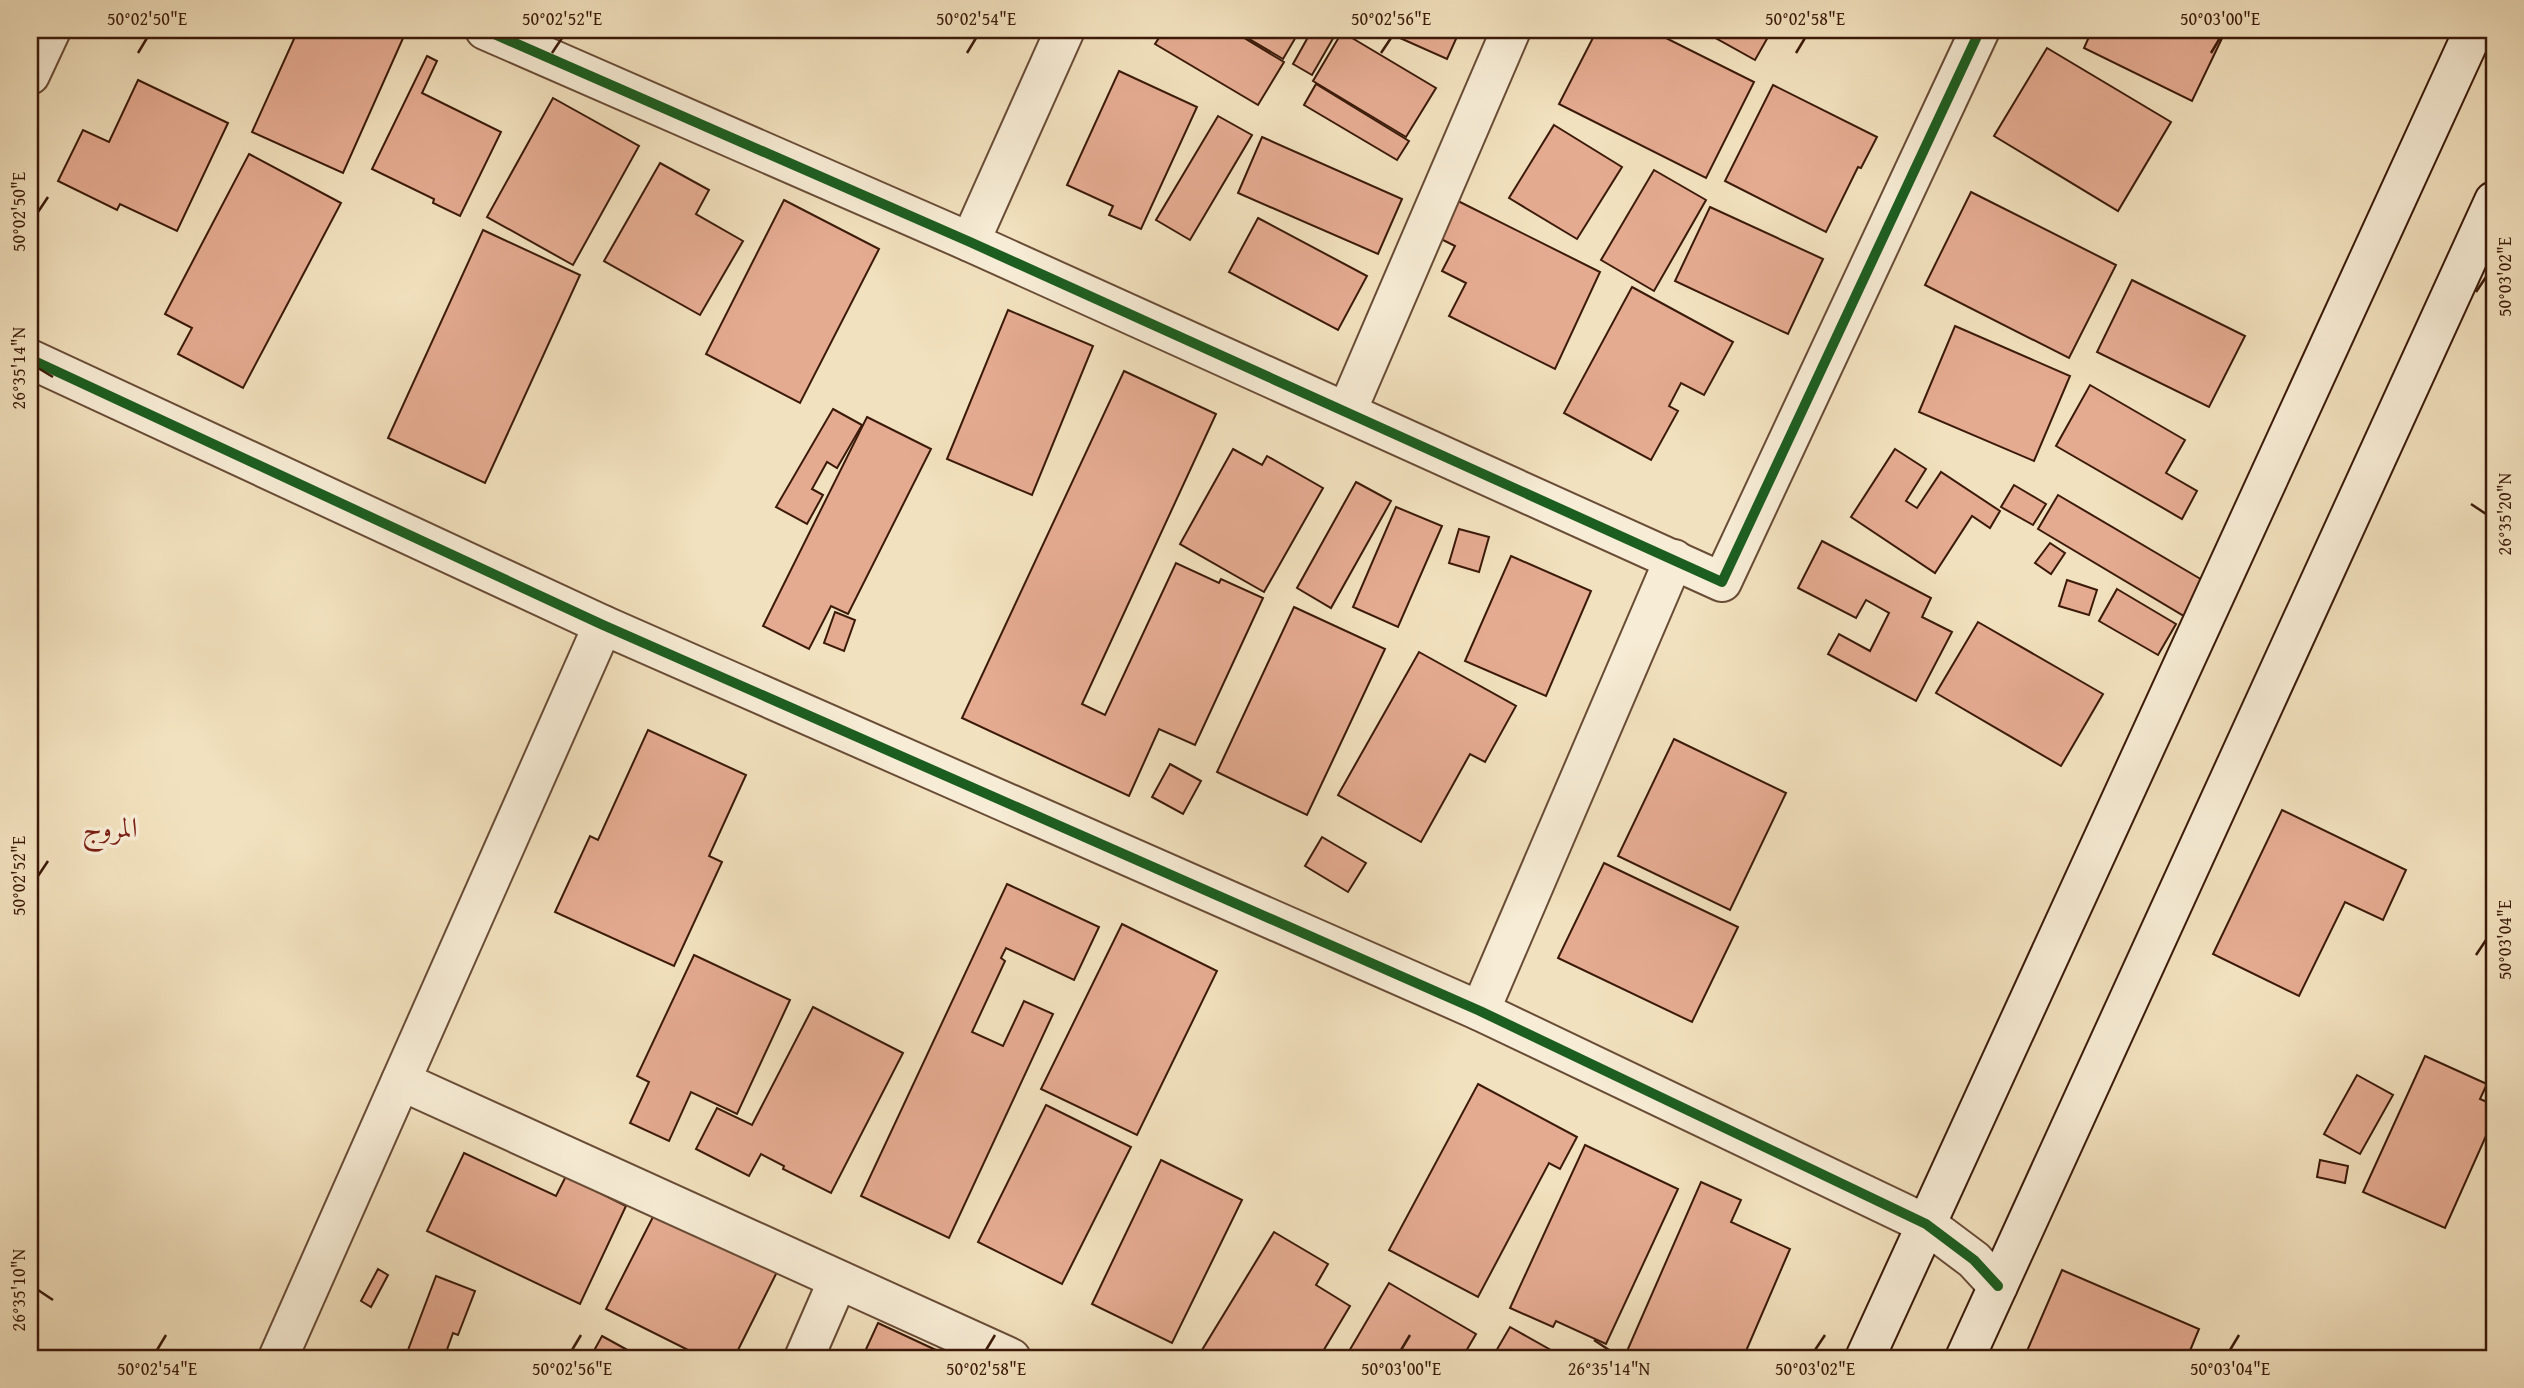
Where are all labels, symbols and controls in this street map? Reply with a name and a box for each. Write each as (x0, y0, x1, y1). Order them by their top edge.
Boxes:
text: 50°02'50"E (107, 5, 187, 32)
text: 50°02'52"E (522, 5, 602, 32)
text: 50°02'54"E (936, 5, 1016, 32)
text: 50°02'56"E (1351, 5, 1431, 32)
text: 50°02'58"E (1765, 5, 1845, 32)
text: 50°03'00"E (2180, 5, 2260, 32)
text: 50°02'50"E (5, 172, 32, 252)
text: 50°03'02"E (2491, 237, 2518, 317)
text: 26°35'14"N (5, 326, 32, 409)
text: 26°35'20"N (2491, 472, 2518, 555)
district label: المروج (82, 806, 138, 853)
text: 50°02'52"E (5, 836, 32, 916)
text: 50°03'04"E (2491, 900, 2518, 980)
text: 26°35'10"N (5, 1248, 32, 1331)
text: 50°02'54"E (117, 1355, 197, 1382)
text: 50°02'56"E (532, 1355, 612, 1382)
text: 50°02'58"E (946, 1355, 1026, 1382)
text: 50°03'00"E (1361, 1355, 1441, 1382)
text: 26°35'14"N (1568, 1355, 1651, 1382)
text: 50°03'02"E (1775, 1355, 1855, 1382)
text: 50°03'04"E (2190, 1355, 2270, 1382)

